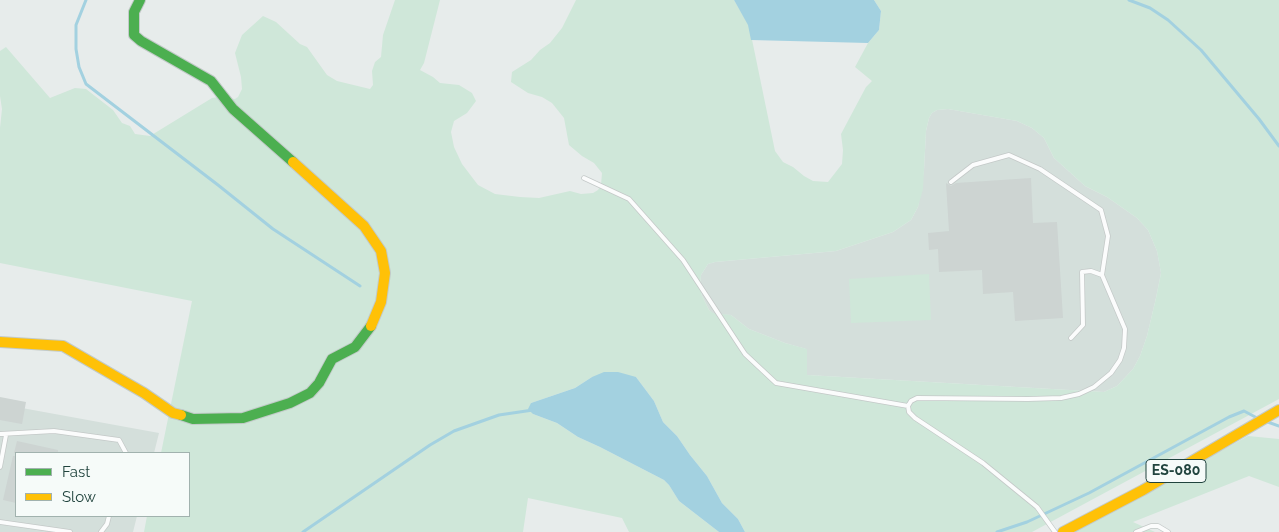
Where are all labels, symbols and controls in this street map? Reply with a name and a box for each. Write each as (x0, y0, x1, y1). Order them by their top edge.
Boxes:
legend (15, 452, 190, 517)
road number: ES-080 (1146, 460, 1206, 482)
text: Fast (62, 463, 90, 481)
text: Slow (62, 488, 96, 506)

